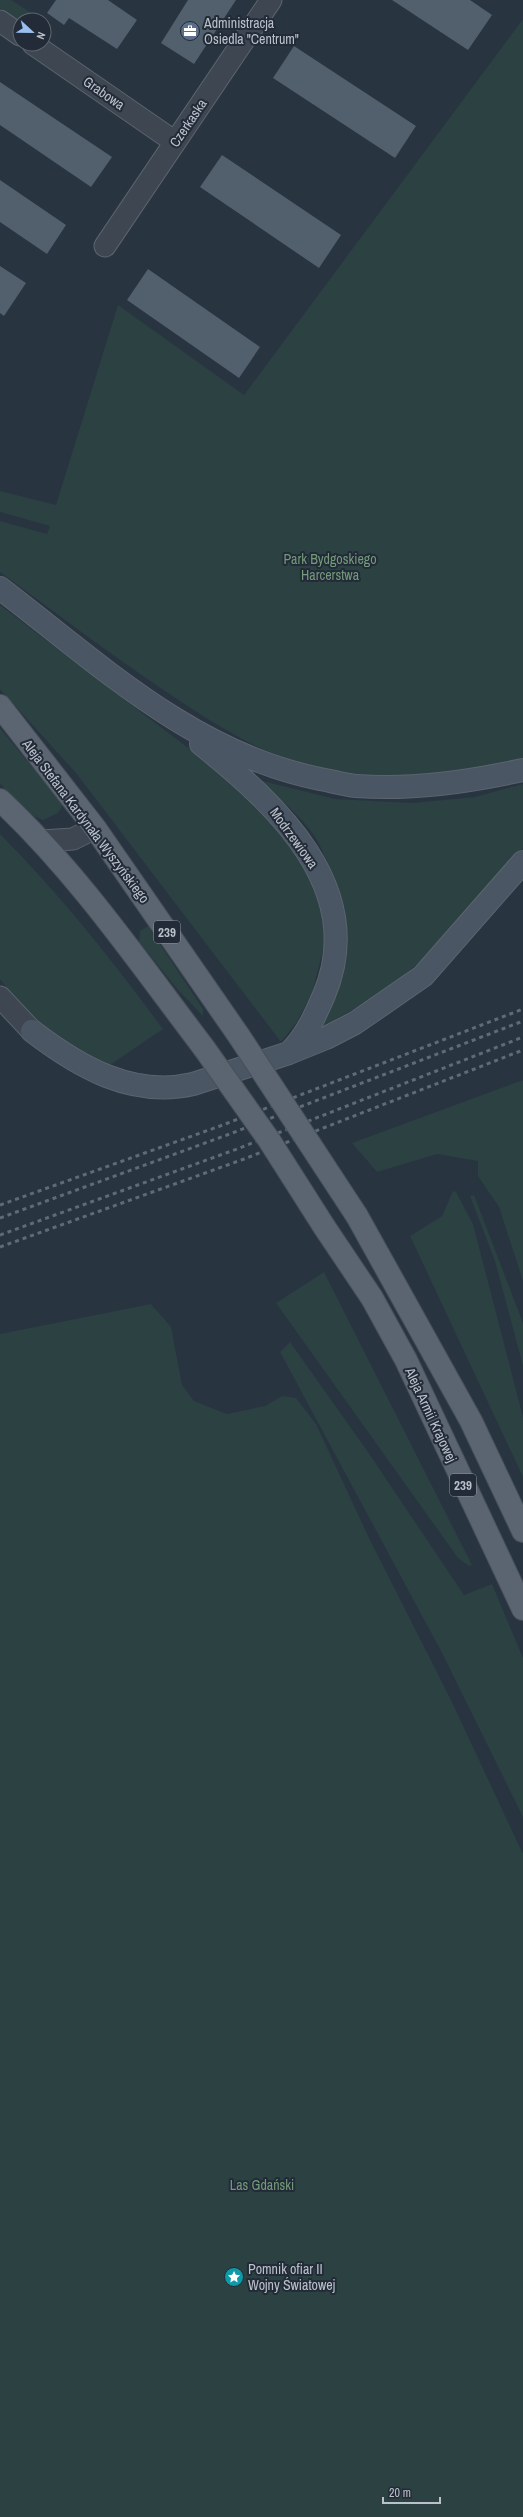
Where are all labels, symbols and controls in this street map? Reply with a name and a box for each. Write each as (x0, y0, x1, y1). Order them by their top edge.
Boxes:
north arrow (12, 12, 52, 52)
place label: Administracja Osiedla "Centrum" (203, 14, 299, 48)
office icon: Administracja Osiedla "Centrum" (179, 20, 201, 42)
text: N (34, 30, 49, 41)
street label: Grabowa (80, 72, 129, 114)
street label: Czerkaska (165, 95, 211, 151)
park label: Park Bydgoskiego Harcerstwa (283, 550, 377, 584)
street label: Aleja Stefana Kardynała Wyszyńskiego (18, 735, 153, 906)
street label: Modrzewiowa (266, 804, 322, 872)
road number: 239 (154, 921, 180, 943)
street label: Aleja Armii Krajowej (401, 1364, 461, 1465)
road number: 239 (450, 1474, 476, 1496)
park label: Las Gdański (230, 2176, 294, 2194)
place label: Pomnik ofiar II Wojny Światowej (248, 2260, 335, 2294)
place icon: Pomnik ofiar II Wojny Światowej (223, 2266, 245, 2288)
scale bar (383, 2479, 440, 2505)
text: 20 m (389, 2485, 411, 2501)

